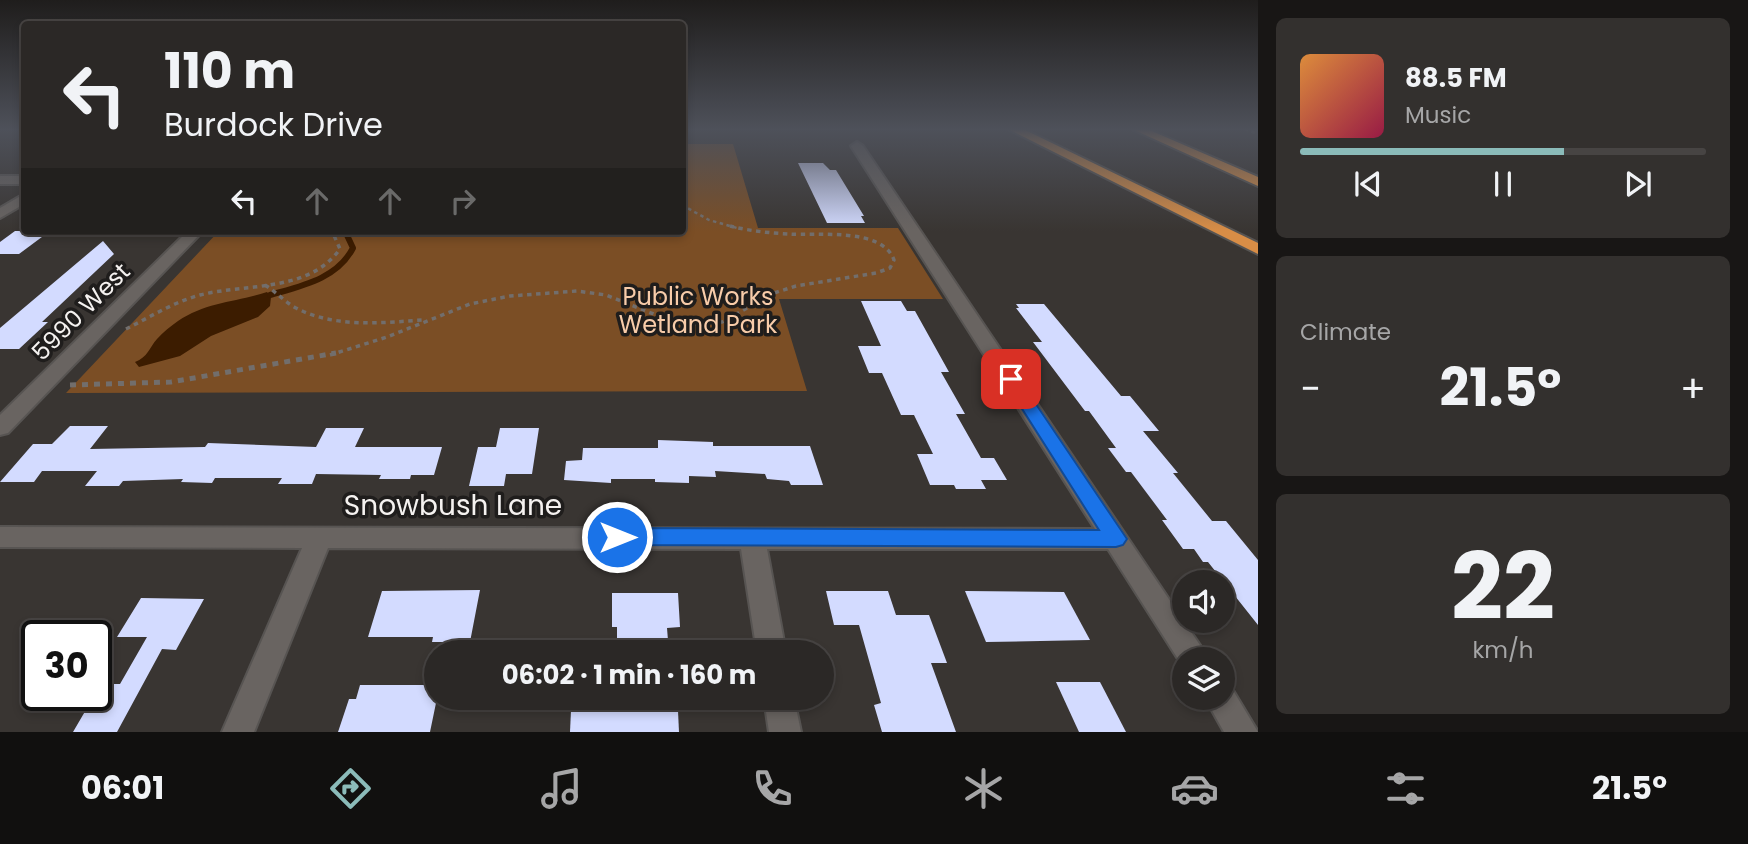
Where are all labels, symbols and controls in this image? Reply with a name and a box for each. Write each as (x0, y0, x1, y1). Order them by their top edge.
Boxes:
text: 110 m (164, 37, 295, 105)
icon: left (49, 49, 140, 140)
text: 88.5 FM (1405, 60, 1507, 96)
text: Music (1405, 99, 1471, 131)
text: Burdock Drive (164, 102, 383, 147)
icon: previous (1349, 165, 1387, 203)
icon: pause (1484, 165, 1522, 203)
icon: next (1619, 165, 1657, 203)
icon: left (225, 182, 263, 220)
icon: ahead (298, 182, 336, 220)
icon: ahead (371, 182, 409, 220)
icon: right (444, 182, 482, 220)
street label: 5990 West (24, 255, 137, 368)
park label: Public Works Wetland Park (619, 280, 778, 341)
text: Climate (1300, 316, 1391, 348)
pin (981, 349, 1041, 409)
text: 21.5° (1440, 351, 1561, 424)
icon: arrive (992, 360, 1030, 398)
text: − (1300, 362, 1321, 415)
text: + (1680, 362, 1706, 415)
street label: Snowbush Lane (344, 486, 562, 525)
position arrow (580, 500, 654, 574)
text: 22 (1451, 523, 1555, 651)
map controls (1172, 570, 1235, 710)
button: sound (1172, 570, 1235, 633)
speed limit sign: 30 (21, 620, 112, 711)
text: km/h (1472, 634, 1534, 666)
button: layers (1172, 647, 1235, 710)
text: 06:02 · 1 min · 160 m (502, 657, 756, 693)
icon: directions (326, 764, 375, 813)
icon: music (537, 764, 586, 813)
icon: phone (748, 764, 797, 813)
icon: climate (959, 764, 1008, 813)
icon: car (1170, 764, 1219, 813)
icon: filters (1381, 764, 1430, 813)
text: 06:01 (81, 765, 164, 810)
text: 21.5° (1592, 765, 1667, 810)

